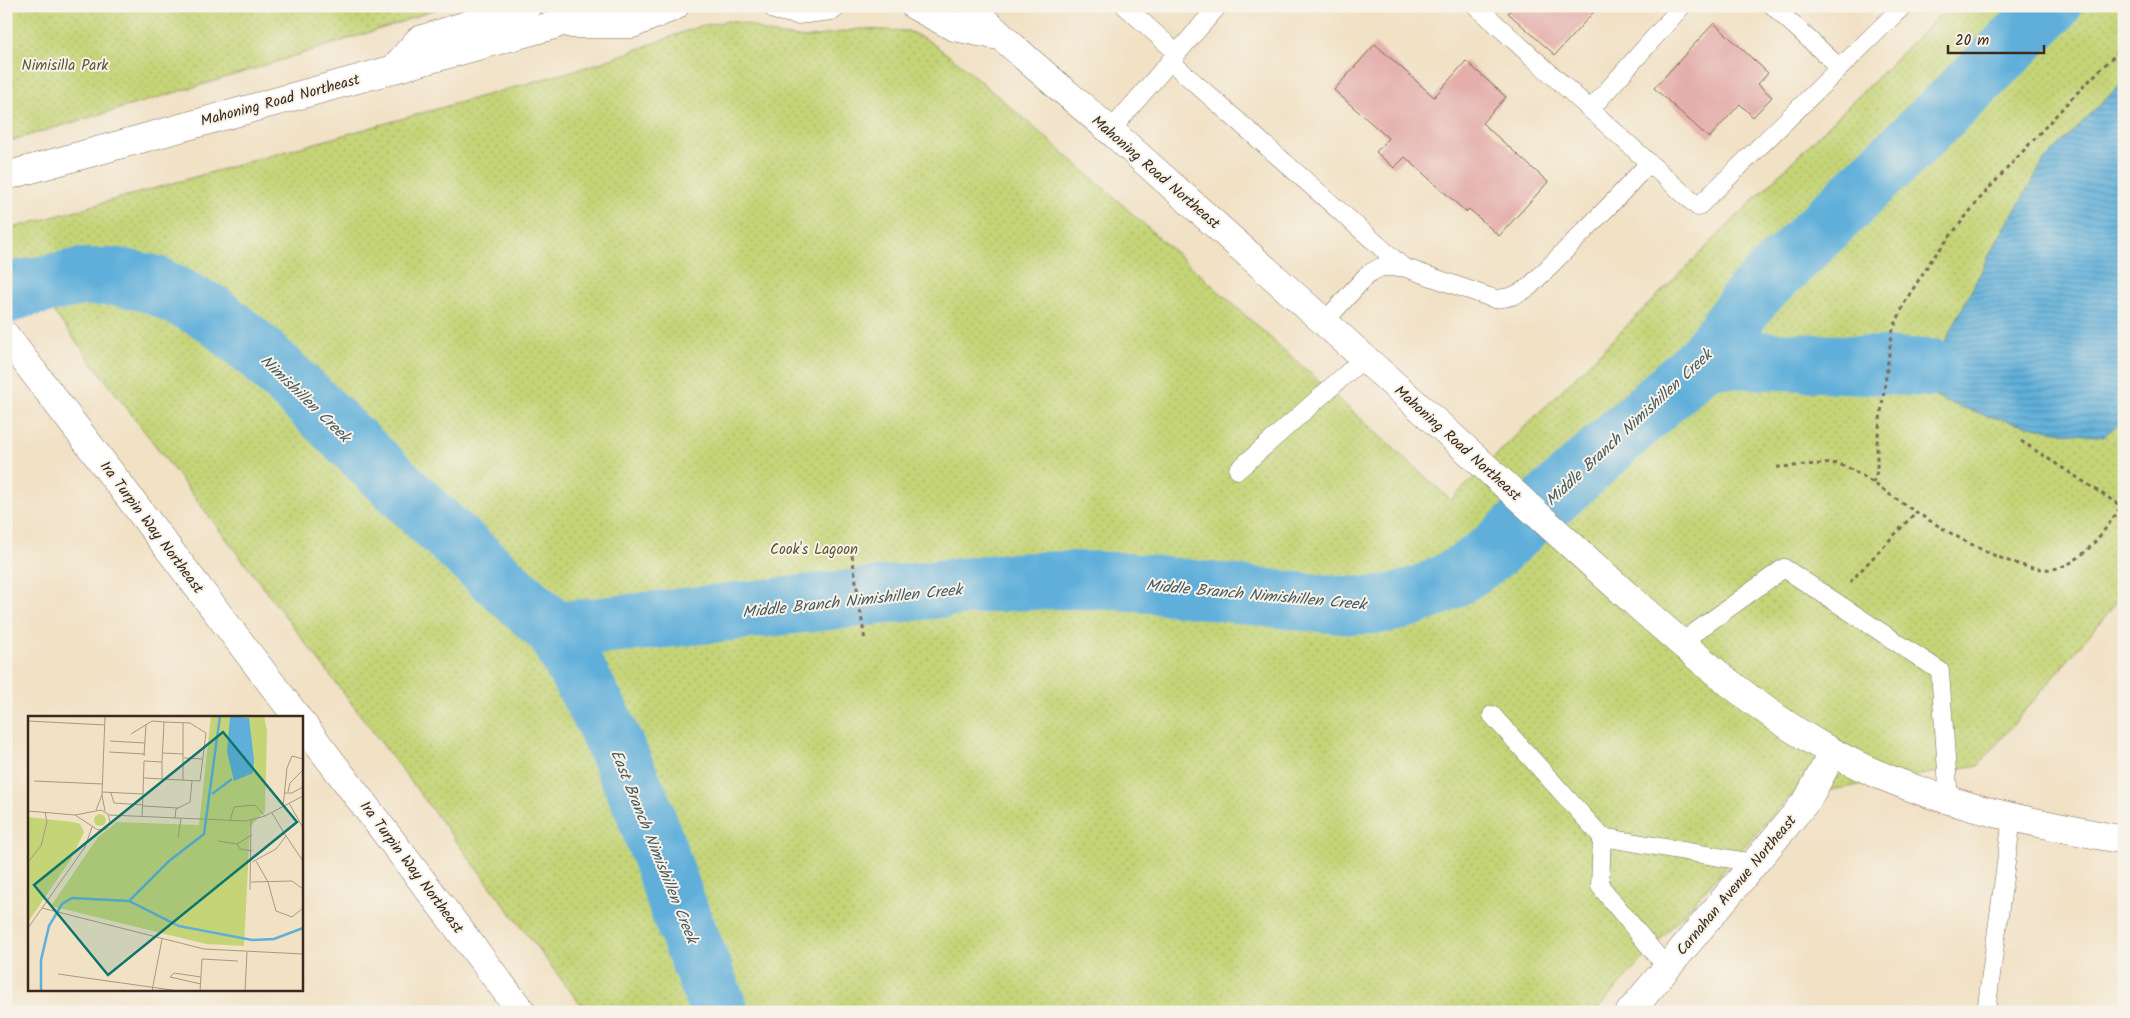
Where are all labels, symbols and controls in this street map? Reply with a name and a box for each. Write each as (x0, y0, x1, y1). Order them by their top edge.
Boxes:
scale bar (1948, 22, 2044, 54)
text: 20 m (1955, 29, 1989, 53)
park label: Nimisilla Park (22, 54, 109, 78)
street label: Mahoning Road Northeast (198, 68, 363, 134)
street label: Mahoning Road Northeast (1085, 110, 1225, 236)
water label: Middle Branch Nimishillen Creek (1540, 342, 1720, 513)
water label: Nimishillen Creek (254, 349, 358, 450)
street label: Mahoning Road Northeast (1388, 380, 1527, 508)
street label: Ira Turpin Way Northeast (93, 456, 209, 599)
park label: Cook's Lagoon (770, 538, 858, 562)
water label: Middle Branch Nimishillen Creek (1145, 573, 1369, 618)
water label: Middle Branch Nimishillen Creek (741, 577, 966, 625)
inset map (28, 716, 302, 990)
water label: East Branch Nimishillen Creek (603, 746, 705, 950)
street label: Ira Turpin Way Northeast (353, 796, 469, 939)
street label: Carnahan Avenue Northeast (1671, 810, 1803, 961)

